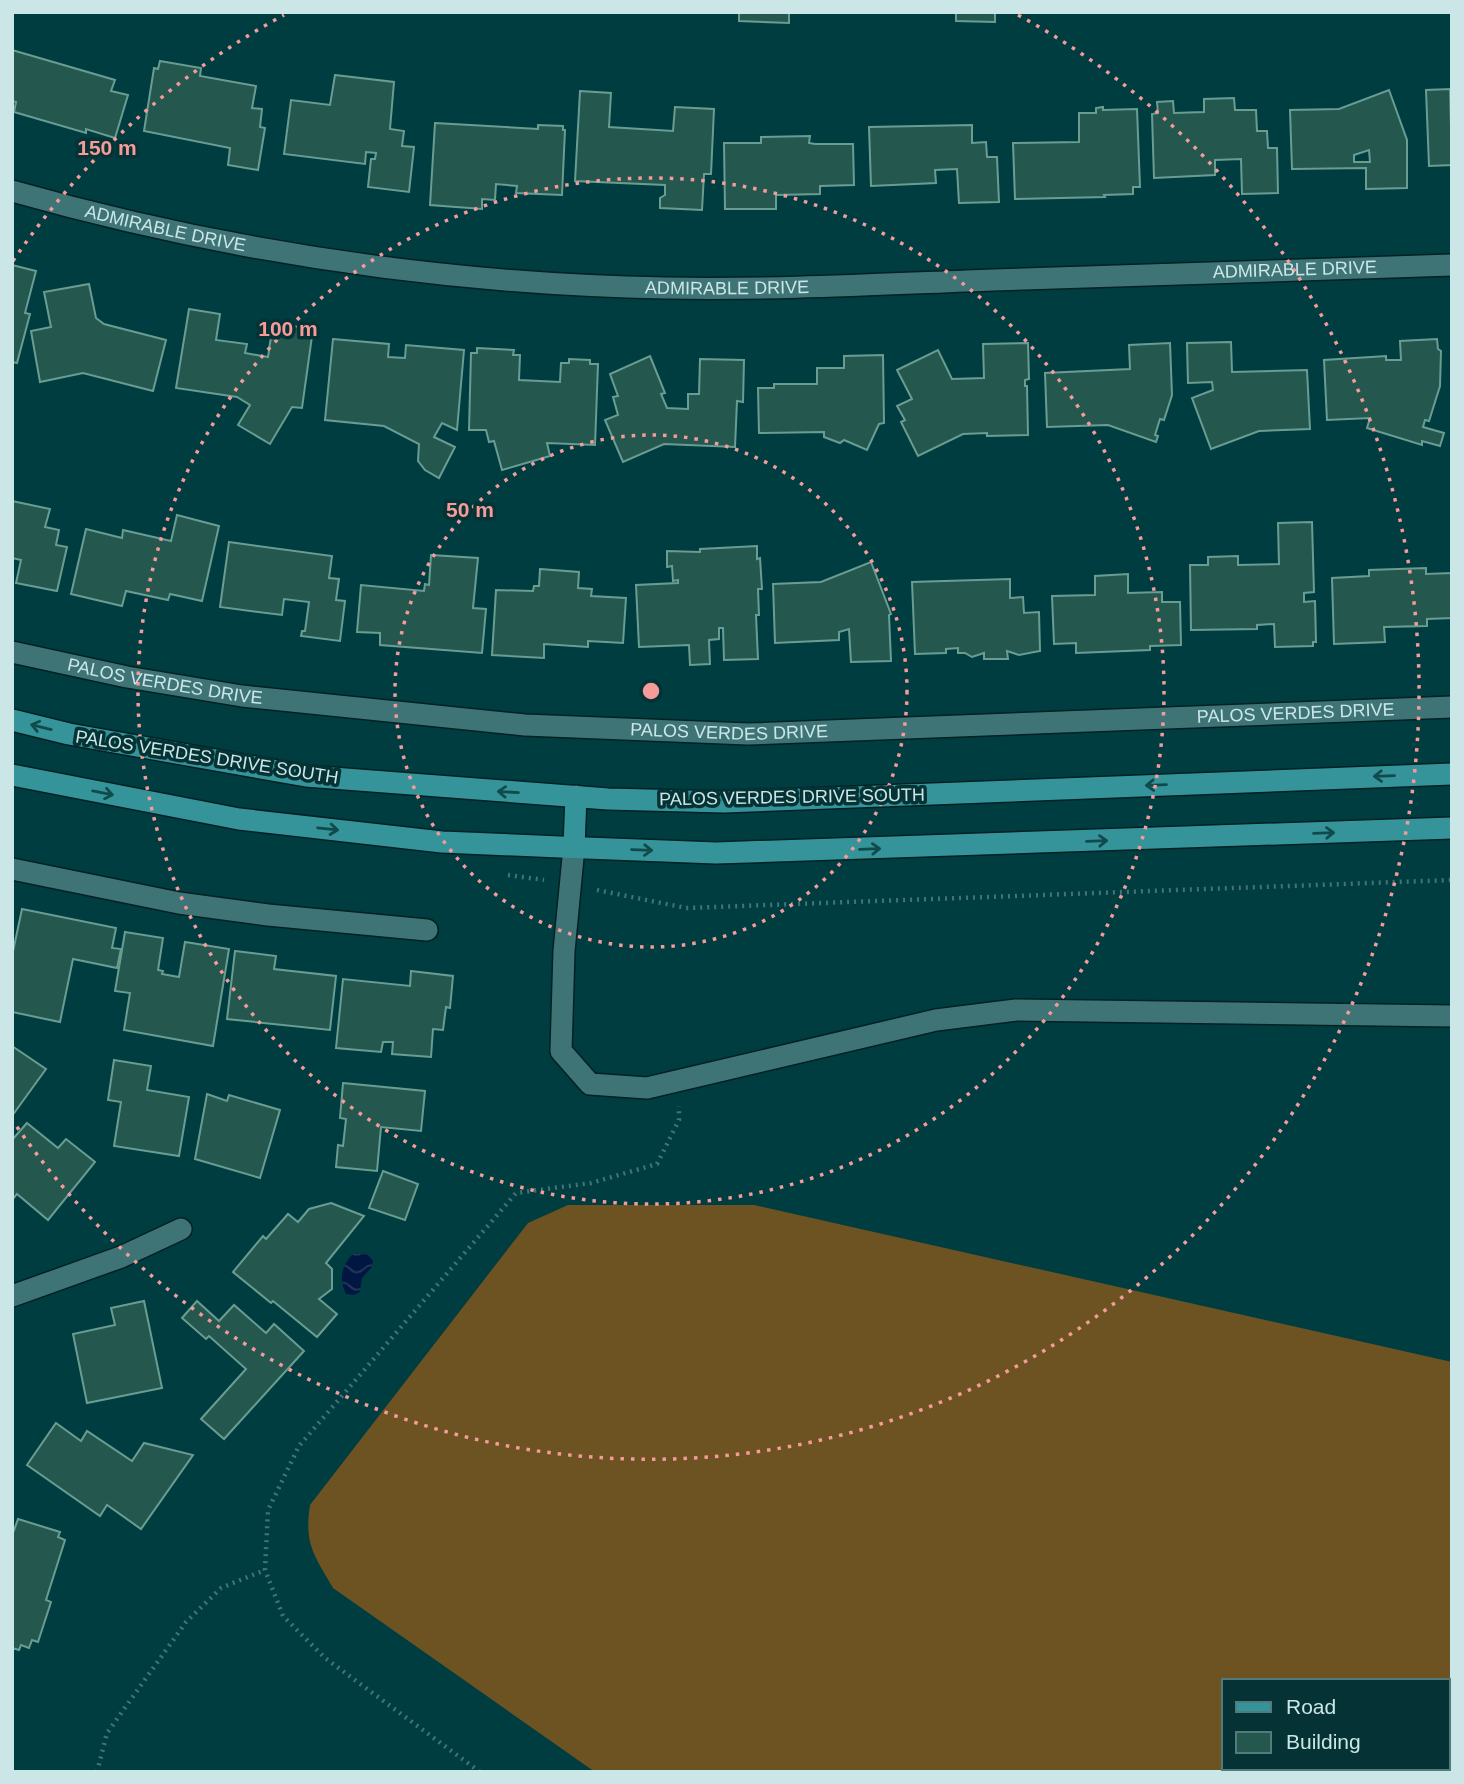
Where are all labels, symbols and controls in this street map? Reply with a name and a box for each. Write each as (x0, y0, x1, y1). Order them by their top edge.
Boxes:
text: 150 m (77, 136, 137, 159)
street label: ADMIRABLE DRIVE (83, 201, 248, 255)
street label: ADMIRABLE DRIVE (1212, 257, 1377, 282)
street label: ADMIRABLE DRIVE (645, 277, 809, 298)
text: 100 m (258, 317, 318, 340)
text: 50 m (446, 498, 494, 521)
street label: PALOS VERDES DRIVE (66, 654, 264, 708)
centre of rings (639, 679, 663, 703)
street label: PALOS VERDES DRIVE (1196, 699, 1395, 727)
street label: PALOS VERDES DRIVE (630, 719, 828, 744)
one-way arrow (30, 720, 53, 733)
street label: PALOS VERDES DRIVE SOUTH (74, 726, 340, 788)
one-way arrow (1372, 770, 1395, 783)
one-way arrow (1145, 779, 1168, 792)
street label: PALOS VERDES DRIVE SOUTH (659, 785, 925, 809)
one-way arrow (497, 786, 520, 799)
one-way arrow (91, 787, 114, 801)
one-way arrow (316, 823, 338, 836)
one-way arrow (1313, 826, 1336, 839)
one-way arrow (1085, 835, 1108, 848)
one-way arrow (630, 843, 653, 856)
one-way arrow (858, 843, 881, 856)
legend (1222, 1679, 1450, 1770)
text: Road (1286, 1695, 1336, 1718)
text: Building (1286, 1730, 1361, 1753)

